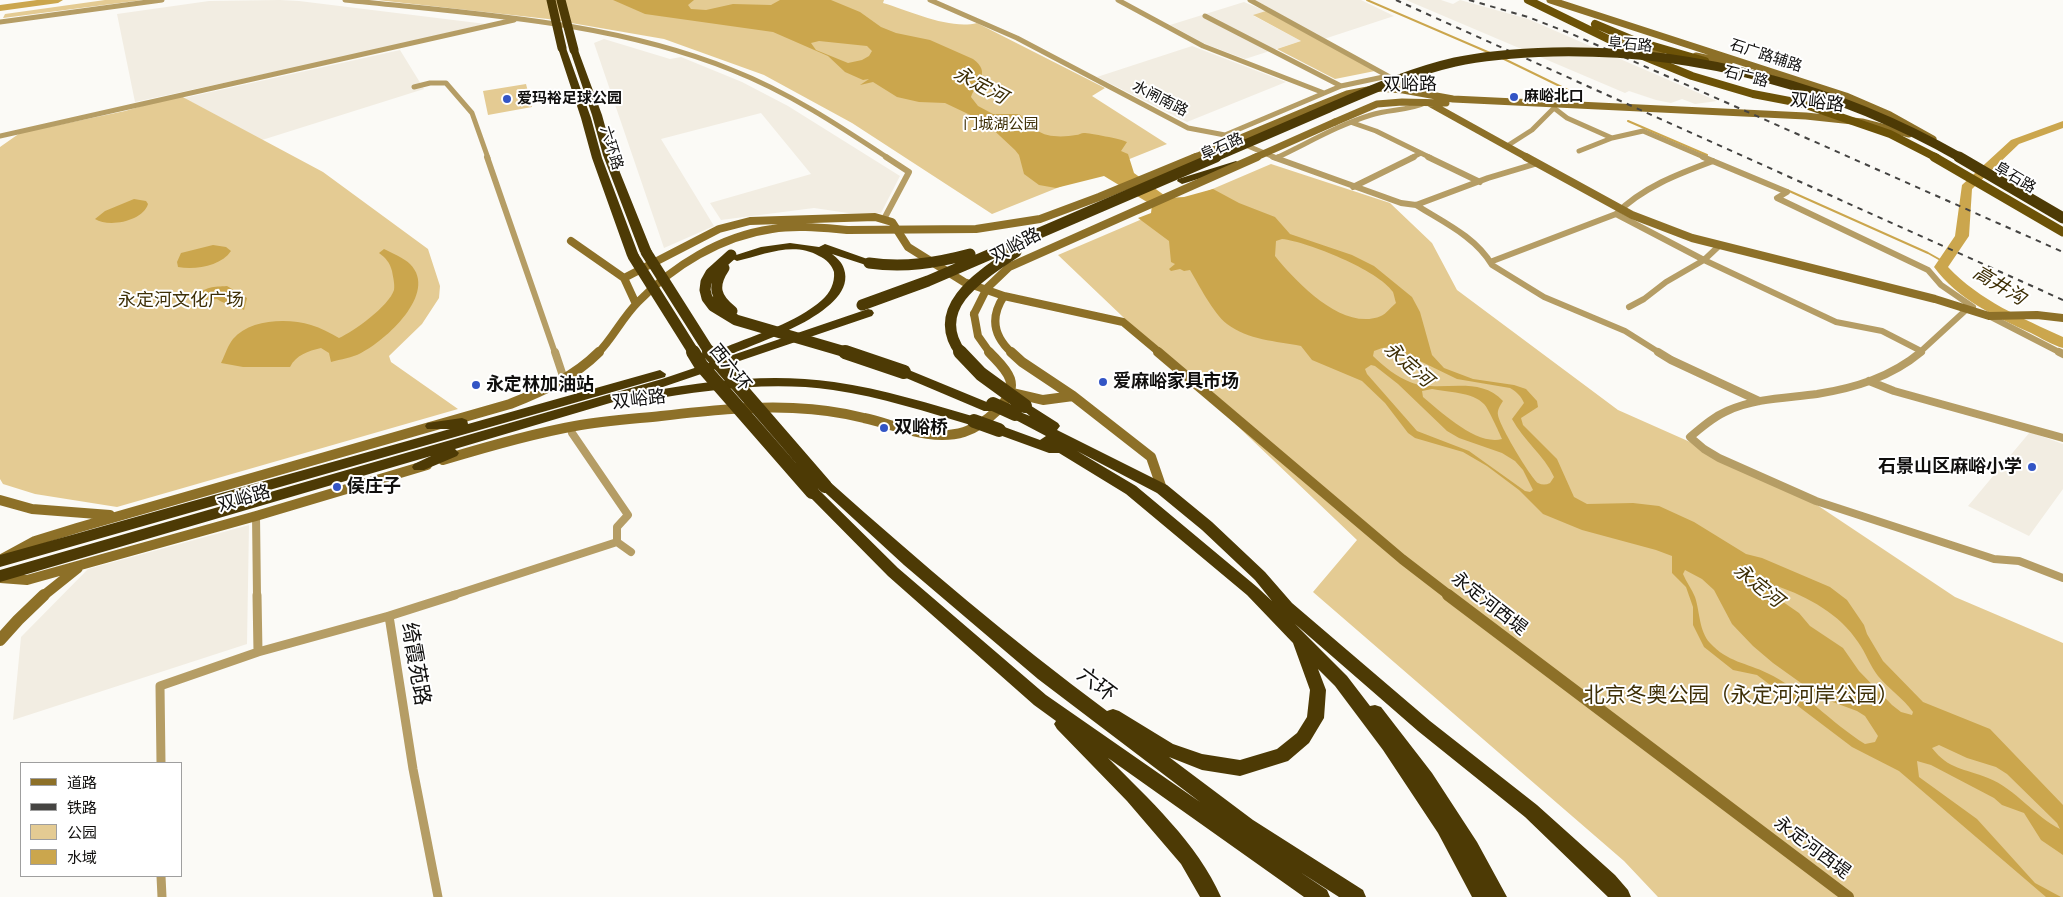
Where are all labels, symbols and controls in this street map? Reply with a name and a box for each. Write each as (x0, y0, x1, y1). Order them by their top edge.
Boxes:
street label: 阜石路 (1607, 34, 1653, 56)
street label: 石广路辅路 (1728, 36, 1804, 76)
water label: 永定河 (949, 63, 1011, 109)
street label: 石广路 (1722, 63, 1770, 91)
street label: 双峪路 (1383, 74, 1437, 96)
street label: 水闸南路 (1129, 77, 1191, 121)
place label: 麻峪北口 (1524, 88, 1584, 106)
street label: 双峪路 (1789, 89, 1845, 117)
place label: 爱玛裕足球公园 (517, 90, 622, 108)
marker: 麻峪北口 (1508, 91, 1520, 103)
marker: 爱玛裕足球公园 (501, 93, 513, 105)
park label: 门城湖公园 (964, 116, 1038, 134)
street label: 六环路 (596, 124, 626, 172)
street label: 阜石路 (1198, 130, 1246, 164)
street label: 阜石路 (1991, 159, 2039, 197)
street label: 双峪路 (987, 224, 1045, 268)
water label: 高井沟 (1969, 262, 2029, 310)
park label: 永定河文化广场 (118, 290, 244, 312)
water label: 永定河 (1379, 338, 1437, 392)
street label: 西六环 (705, 340, 755, 396)
place label: 爱麻峪家具市场 (1113, 371, 1239, 393)
place label: 永定林加油站 (486, 374, 594, 396)
marker: 爱麻峪家具市场 (1097, 376, 1109, 388)
marker: 永定林加油站 (470, 379, 482, 391)
street label: 双峪路 (611, 386, 667, 414)
place label: 双峪桥 (894, 417, 948, 439)
marker: 双峪桥 (878, 422, 890, 434)
place label: 石景山区麻峪小学 (1878, 456, 2022, 478)
marker: 石景山区麻峪小学 (2026, 461, 2038, 473)
place label: 侯庄子 (347, 476, 401, 498)
street label: 双峪路 (215, 481, 273, 517)
marker: 侯庄子 (331, 481, 343, 493)
water label: 永定河 (1729, 559, 1787, 613)
street label: 永定河西堤 (1447, 568, 1531, 640)
street label: 绮霞苑路 (395, 620, 435, 708)
street label: 六环 (1072, 662, 1120, 708)
park label: 北京冬奥公园（永定河河岸公园） (1584, 683, 1898, 709)
legend (20, 762, 182, 877)
text: 道路 (67, 772, 97, 793)
text: 铁路 (67, 797, 97, 818)
street label: 永定河西堤 (1770, 812, 1854, 884)
text: 公园 (67, 822, 97, 843)
text: 水域 (67, 847, 97, 868)

